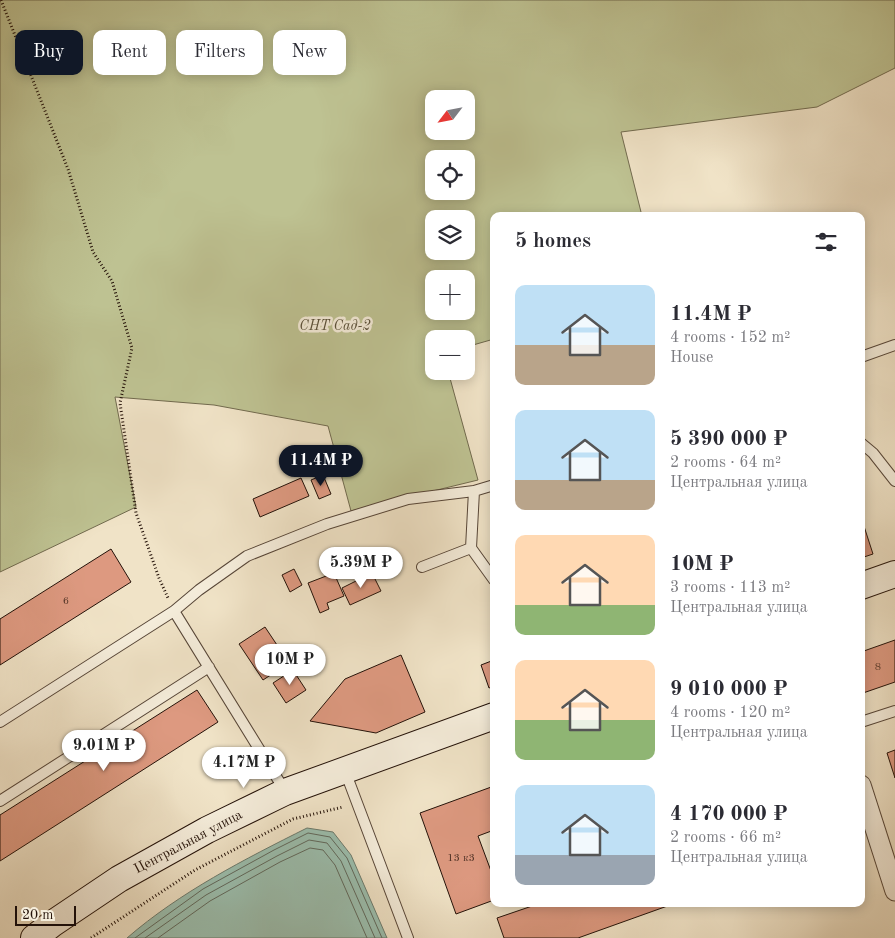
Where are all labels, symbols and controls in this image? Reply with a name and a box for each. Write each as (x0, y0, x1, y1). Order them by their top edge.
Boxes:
chip: Buy (15, 30, 83, 75)
chip: Rent (93, 30, 166, 75)
chip: Filters (176, 30, 263, 75)
chip: New (273, 30, 346, 75)
north arrow (425, 90, 475, 140)
map controls (425, 90, 475, 380)
button: locate (425, 150, 475, 200)
button: layers (425, 210, 475, 260)
icon: filters (812, 228, 840, 256)
text: 5 homes (515, 231, 591, 252)
button: + (425, 270, 475, 320)
text: 11.4M ₽ (670, 304, 752, 325)
icon: home (555, 305, 615, 365)
park label: СНТ Сад-2 (299, 319, 371, 333)
button: − (425, 330, 475, 380)
text: 4 rooms · 152 m² (670, 330, 790, 346)
text: House (670, 350, 713, 366)
text: 5 390 000 ₽ (670, 429, 788, 450)
icon: home (555, 430, 615, 490)
pin: 11.4M ₽ (275, 444, 367, 487)
text: 11.4M ₽ (290, 453, 352, 469)
text: 2 rooms · 64 m² (670, 455, 781, 471)
text: Центральная улица (670, 475, 808, 491)
pin: 5.39M ₽ (315, 546, 407, 589)
text: 10M ₽ (670, 554, 734, 575)
text: 5.39M ₽ (330, 555, 392, 571)
icon: home (555, 555, 615, 615)
text: 3 rooms · 113 m² (670, 580, 790, 596)
house number: 6 (63, 596, 69, 607)
text: Центральная улица (670, 600, 808, 616)
pin: 10M ₽ (255, 644, 325, 686)
text: 10M ₽ (266, 652, 314, 668)
house number: 8 (875, 662, 881, 673)
text: 9 010 000 ₽ (670, 679, 788, 700)
icon: home (555, 680, 615, 740)
text: 4 rooms · 120 m² (670, 705, 790, 721)
text: Центральная улица (670, 725, 808, 741)
pin: 9.01M ₽ (58, 730, 150, 772)
text: 9.01M ₽ (73, 738, 135, 754)
pin: 4.17M ₽ (198, 746, 290, 789)
text: 4.17M ₽ (213, 755, 275, 771)
text: 4 170 000 ₽ (670, 804, 788, 825)
icon: home (555, 805, 615, 865)
street label: Центральная улица (131, 807, 245, 876)
text: 2 rooms · 66 m² (670, 830, 781, 846)
text: Центральная улица (670, 850, 808, 866)
house number: 13 к3 (447, 853, 475, 864)
scale bar (15, 903, 76, 926)
text: 20 m (22, 908, 53, 922)

